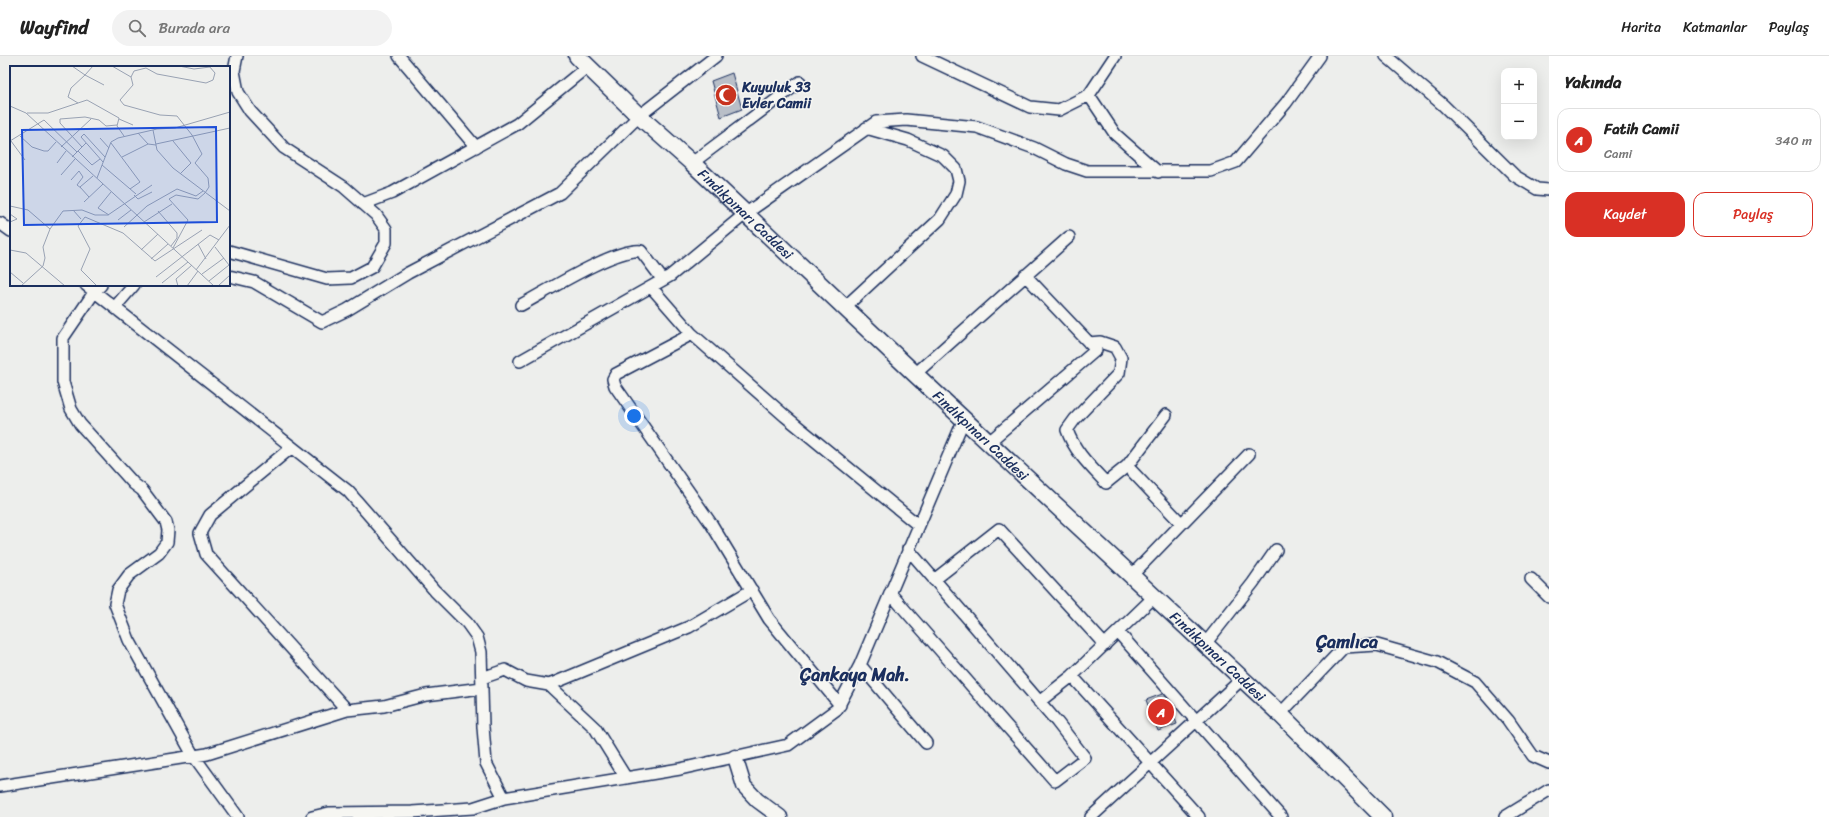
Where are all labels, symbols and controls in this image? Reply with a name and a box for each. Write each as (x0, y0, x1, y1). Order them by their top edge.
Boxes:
search box (112, 10, 392, 46)
text: Wayfind (20, 11, 88, 44)
text: Burada ara (158, 15, 230, 41)
text: Harita (1621, 15, 1661, 40)
text: Katmanlar (1683, 15, 1747, 40)
text: Paylaş (1769, 15, 1809, 40)
icon: search (126, 17, 148, 39)
inset map (10, 66, 230, 286)
text: Yakında (1565, 67, 1621, 97)
map controls (1501, 68, 1537, 140)
button: + (1501, 68, 1537, 104)
place label: Kuyuluk 33 Evler Camii (741, 75, 812, 116)
mosque icon: Kuyuluk 33 Evler Camii (713, 82, 739, 108)
button: − (1501, 104, 1537, 140)
text: Fatih Camii (1604, 116, 1679, 142)
text: A (1575, 129, 1583, 152)
text: 340 m (1775, 129, 1812, 152)
text: Cami (1604, 142, 1632, 165)
street label: Fındıkpınarı Caddesi (692, 162, 800, 267)
button: Kaydet (1565, 192, 1685, 237)
button: Paylaş (1693, 192, 1813, 237)
street label: Fındıkpınarı Caddesi (926, 384, 1035, 488)
your location (624, 406, 644, 426)
street label: Fındıkpınarı Caddesi (1164, 605, 1272, 709)
district label: Çamlıca (1315, 626, 1378, 658)
district label: Çankaya Mah. (799, 659, 910, 691)
pin: A (1148, 697, 1174, 727)

